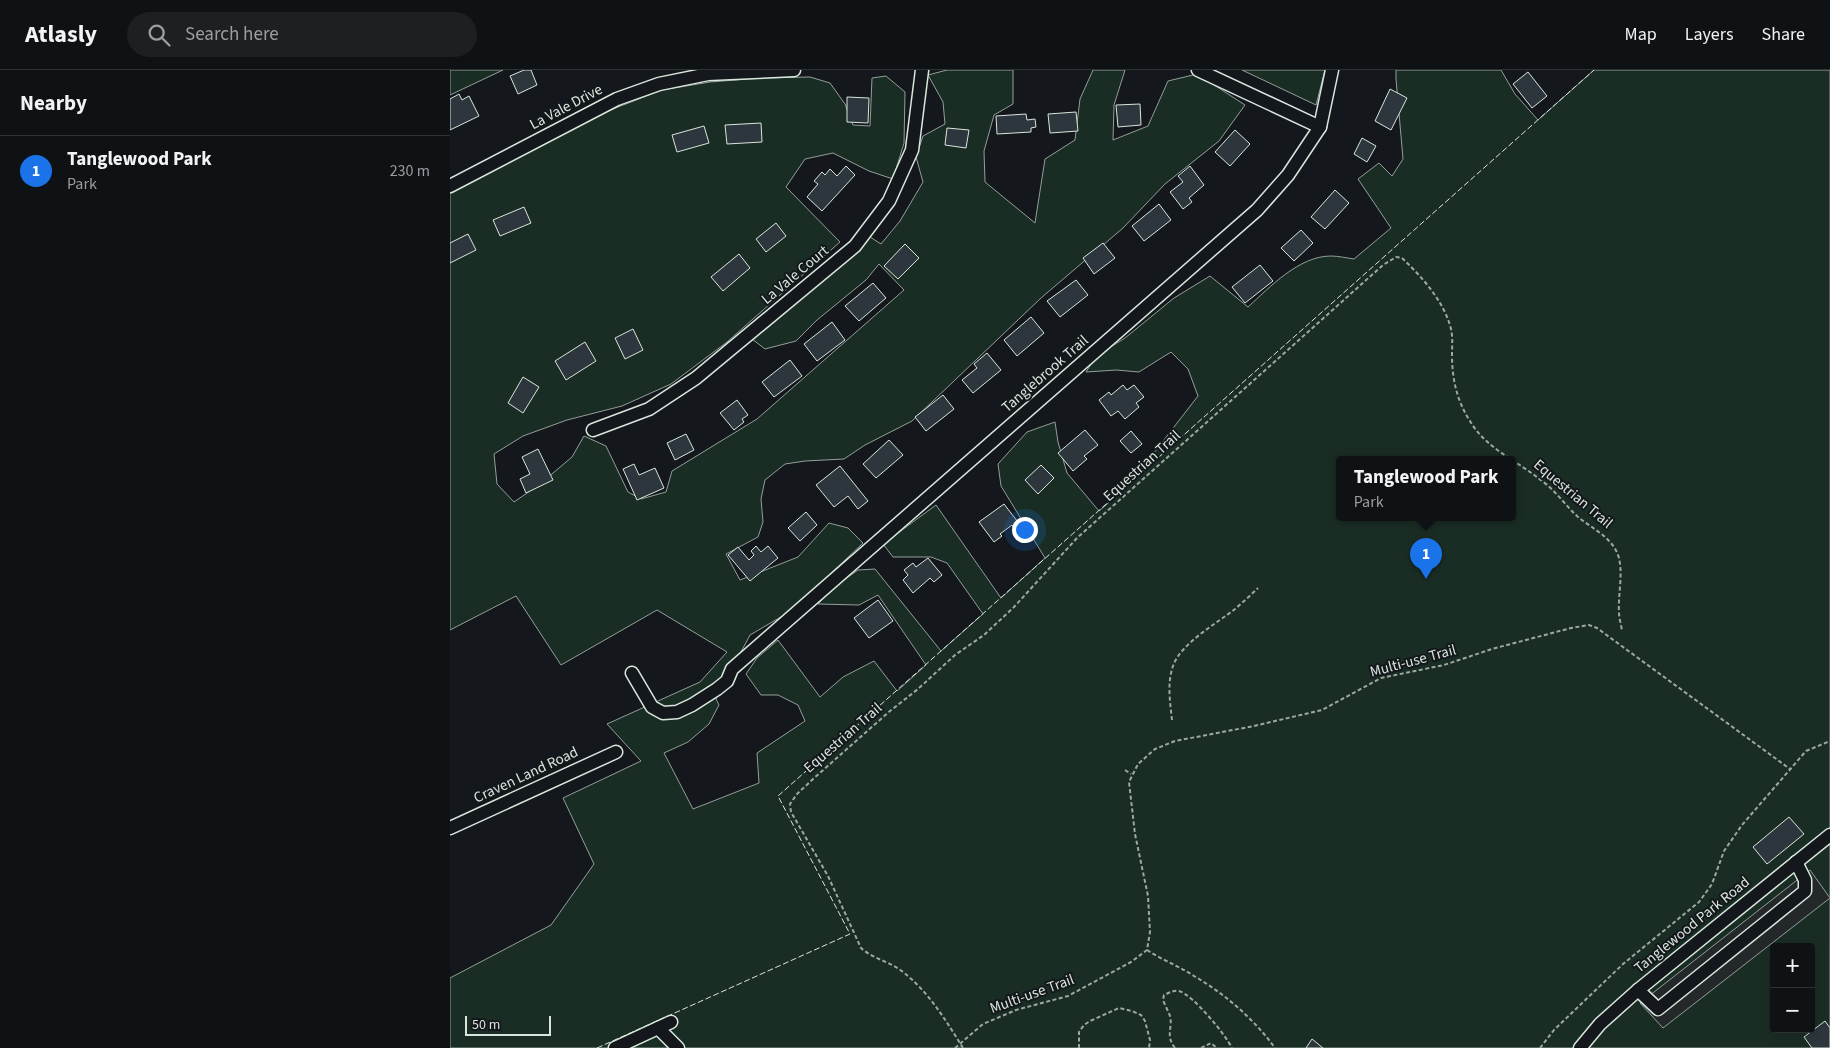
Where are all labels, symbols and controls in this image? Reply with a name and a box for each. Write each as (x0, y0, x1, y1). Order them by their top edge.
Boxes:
search box (127, 12, 477, 57)
text: Atlasly (25, 17, 97, 52)
icon: search (145, 21, 173, 49)
text: Search here (185, 21, 279, 48)
text: Map (1625, 22, 1657, 47)
text: Layers (1685, 22, 1734, 47)
text: Share (1762, 22, 1805, 47)
street label: La Vale Drive (526, 79, 606, 135)
text: Nearby (20, 88, 87, 118)
text: Tanglewood Park (67, 146, 212, 173)
text: 1 (32, 160, 40, 182)
text: 230 m (390, 160, 430, 182)
text: Park (67, 173, 97, 195)
street label: La Vale Court (757, 241, 833, 309)
street label: Tanglebrook Trail (997, 330, 1093, 418)
street label: Equestrian Trail (1099, 425, 1185, 506)
street label: Equestrian Trail (1529, 455, 1617, 534)
popup (1336, 456, 1516, 521)
text: Tanglewood Park (1354, 464, 1498, 491)
text: Park (1354, 491, 1384, 513)
your location (1012, 517, 1038, 543)
pin: 1 (1410, 538, 1442, 579)
street label: Multi-use Trail (1368, 639, 1459, 683)
street label: Equestrian Trail (799, 698, 887, 778)
street label: Craven Land Road (470, 742, 582, 808)
street label: Tanglewood Park Road (1630, 872, 1754, 978)
map controls (1770, 943, 1815, 1033)
button: + (1770, 943, 1815, 988)
street label: Multi-use Trail (987, 969, 1077, 1019)
button: − (1770, 988, 1815, 1033)
scale bar (465, 1013, 551, 1036)
text: 50 m (472, 1015, 500, 1035)

